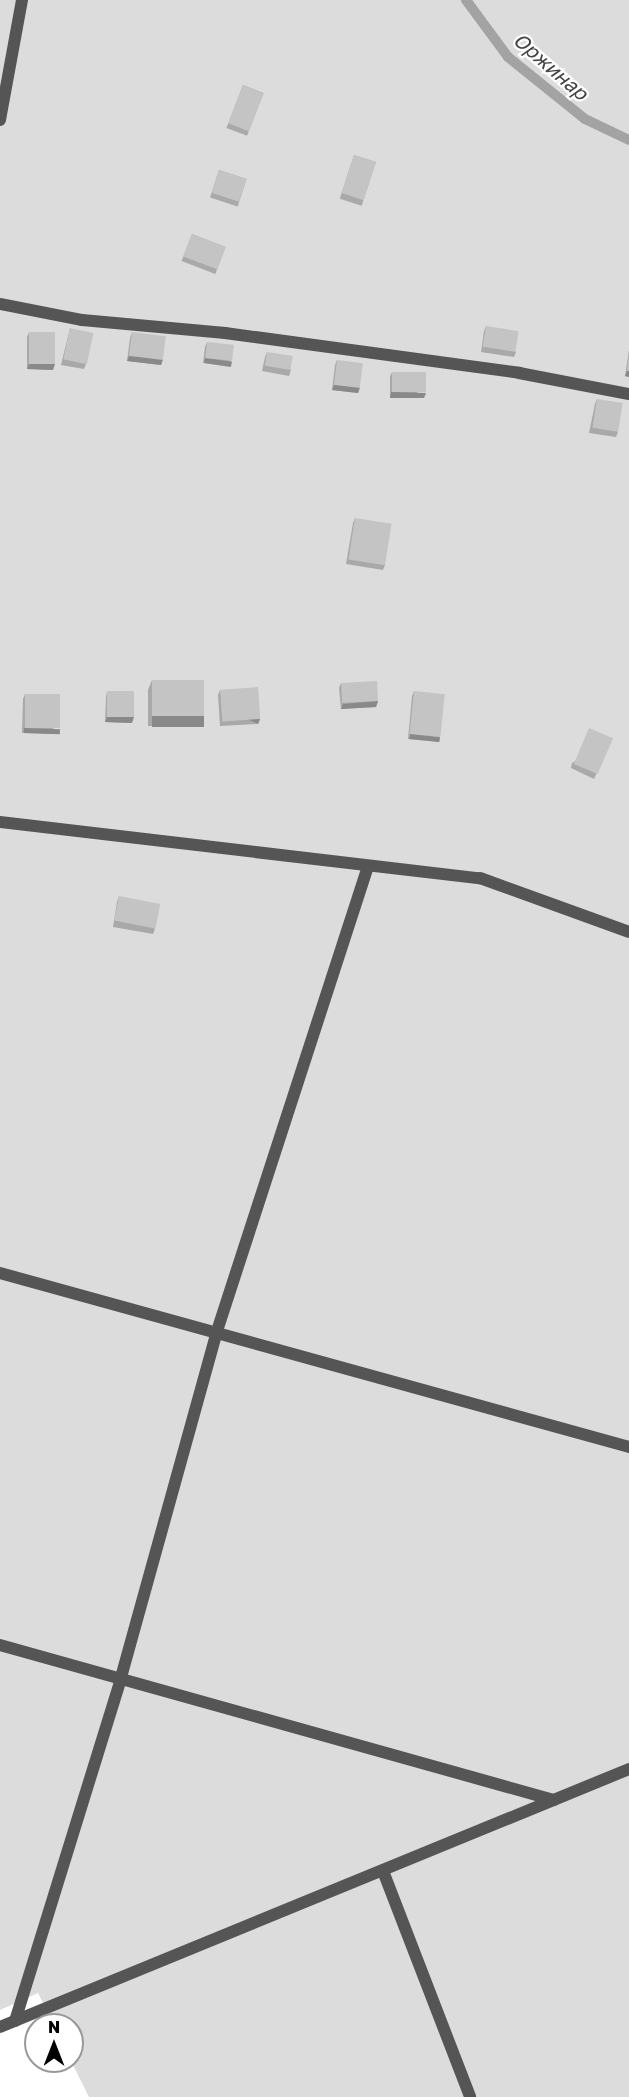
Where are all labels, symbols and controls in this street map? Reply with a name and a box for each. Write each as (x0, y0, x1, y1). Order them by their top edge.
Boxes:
water label: Оржинар (509, 27, 593, 105)
north arrow (24, 2013, 84, 2073)
text: N (48, 2017, 60, 2037)

